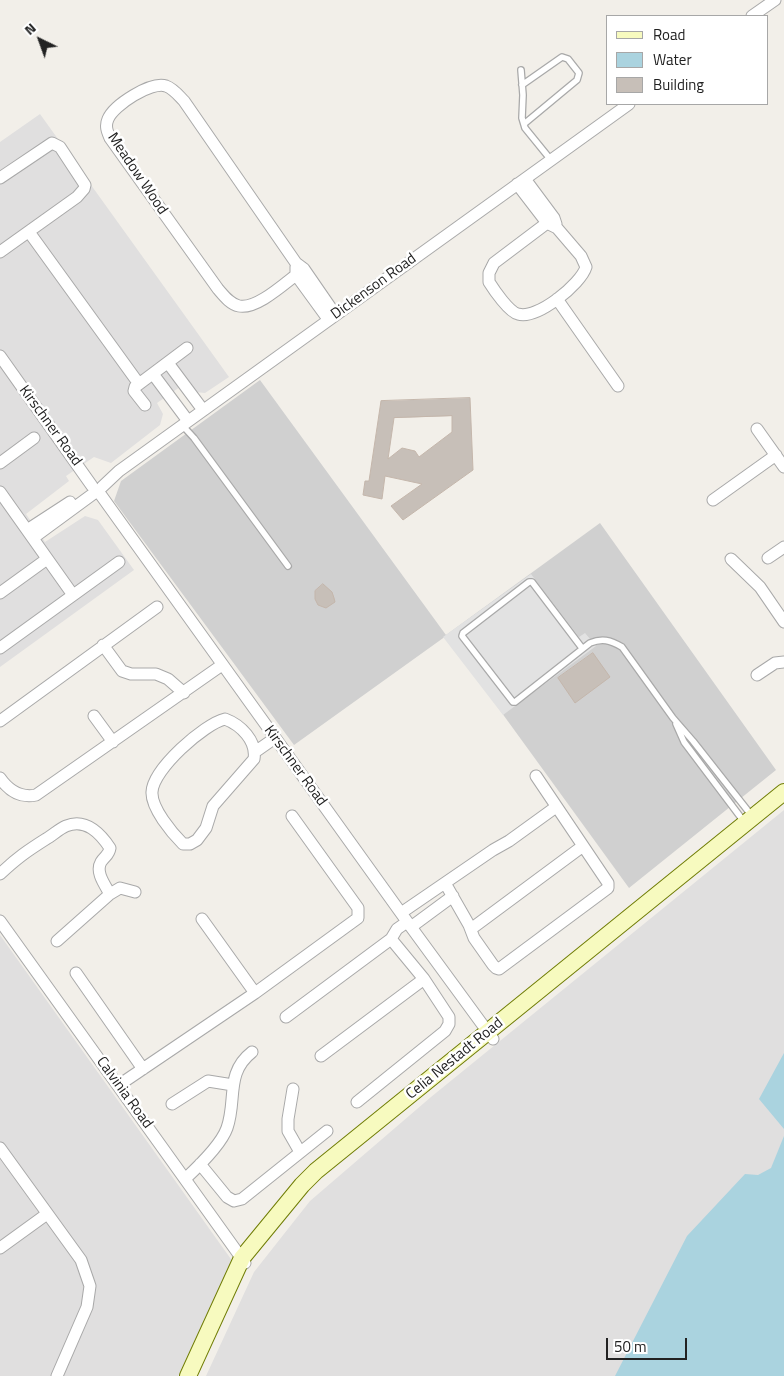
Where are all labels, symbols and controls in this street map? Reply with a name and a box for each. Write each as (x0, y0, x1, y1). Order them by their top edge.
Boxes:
north arrow (15, 15, 65, 65)
legend (606, 15, 769, 105)
text: N (19, 17, 40, 40)
text: Road (653, 23, 685, 46)
text: Water (653, 48, 692, 71)
text: Building (653, 73, 704, 96)
street label: Meadow Wood (103, 130, 171, 218)
street label: Dickenson Road (328, 250, 420, 324)
street label: Kirschner Road (15, 382, 85, 470)
street label: Kirschner Road (260, 722, 330, 810)
street label: Celia Nestadt Road (403, 1014, 507, 1104)
street label: Calvinia Road (92, 1054, 156, 1132)
scale bar (609, 1328, 690, 1360)
text: 50 m (614, 1335, 647, 1358)

